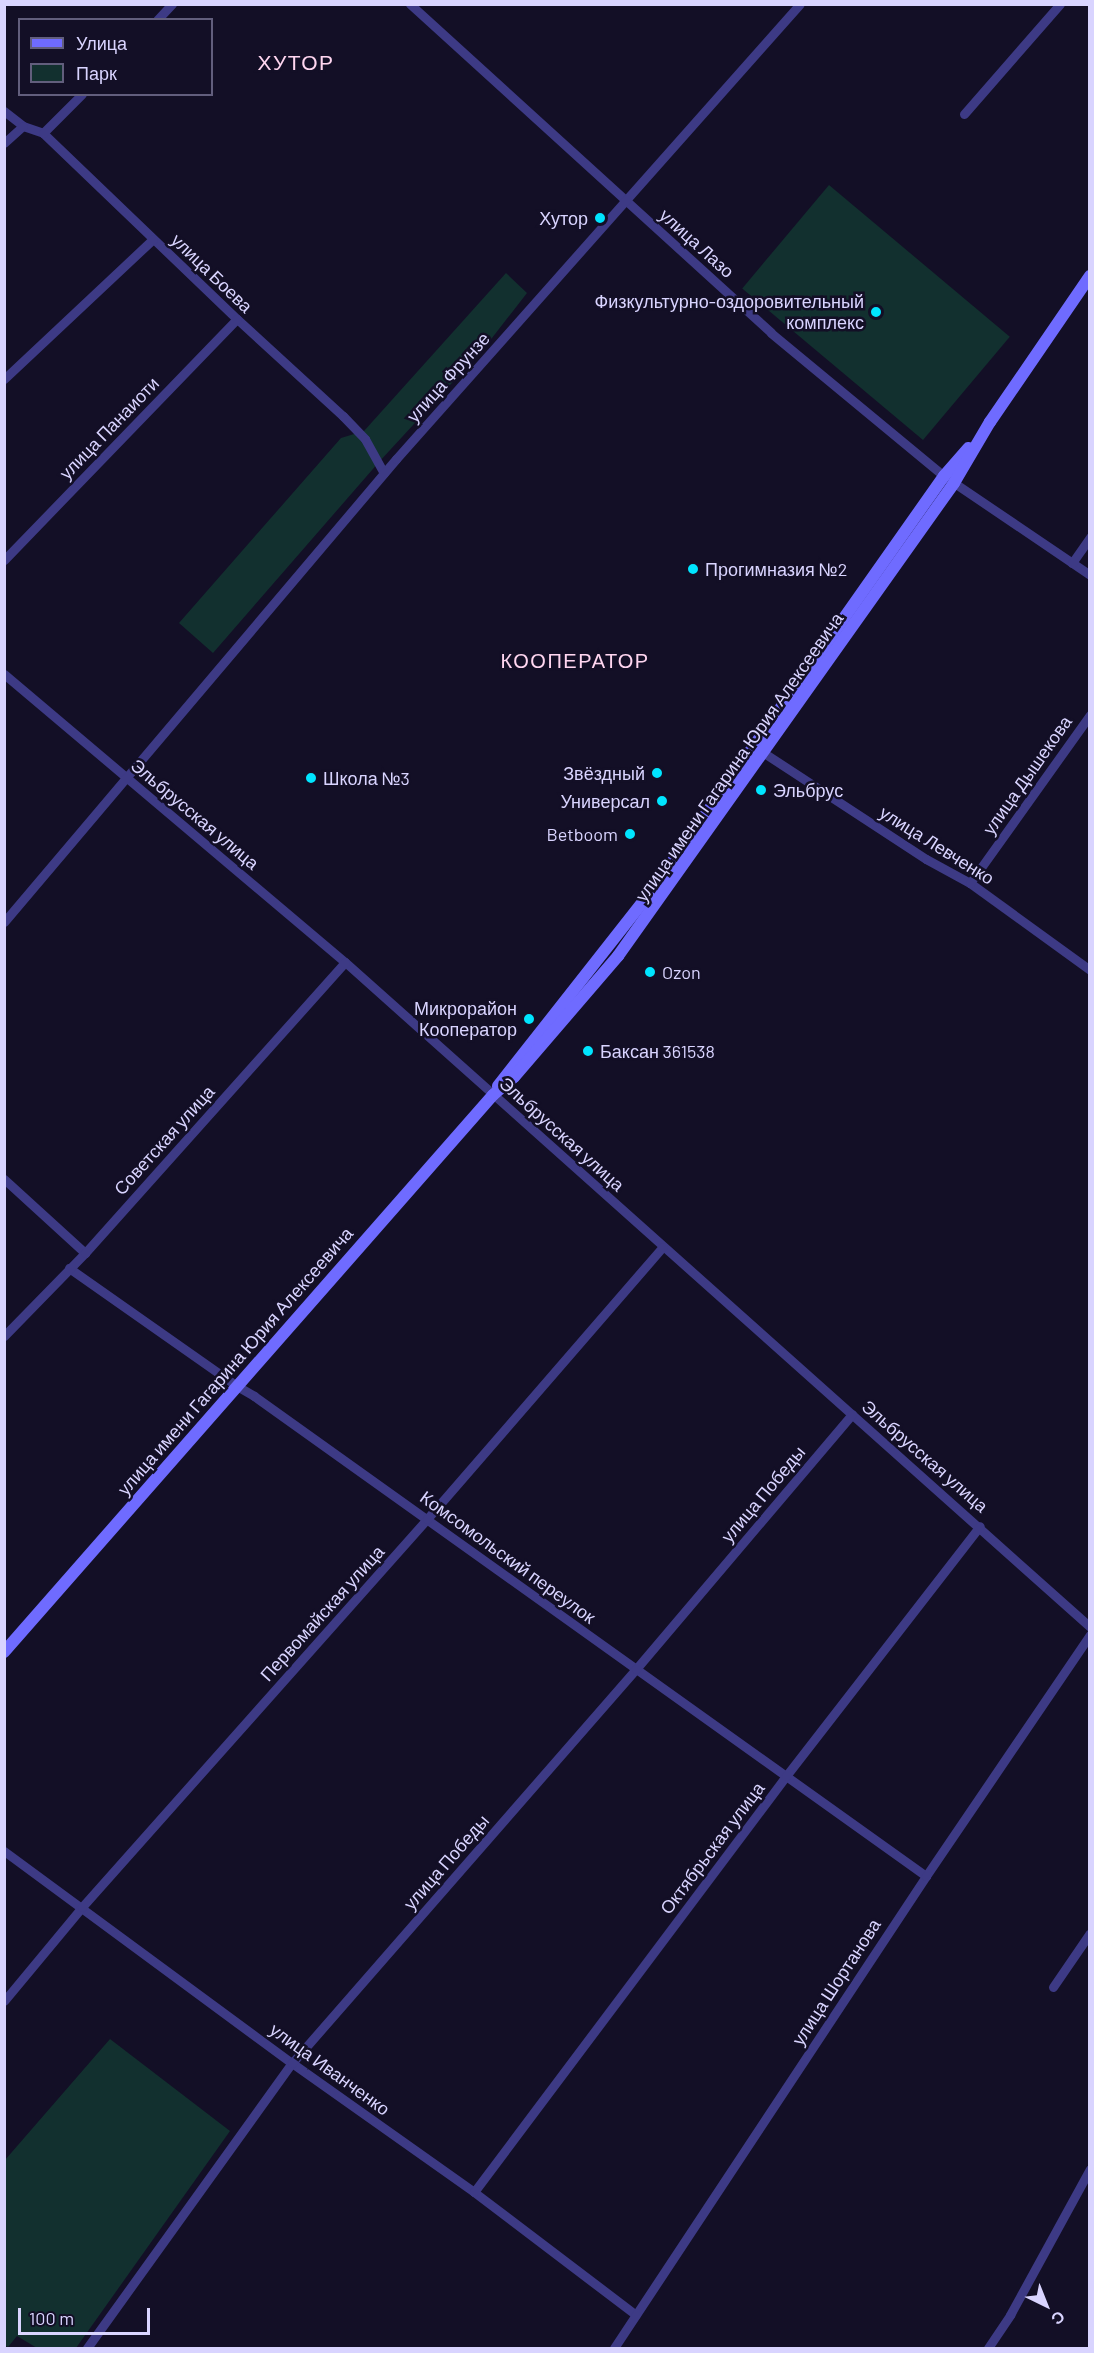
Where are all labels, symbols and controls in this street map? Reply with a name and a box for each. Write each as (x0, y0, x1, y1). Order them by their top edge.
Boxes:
legend (18, 18, 213, 96)
text: Улица (76, 32, 127, 54)
district label: ХУТОР (257, 49, 335, 75)
text: Парк (76, 62, 117, 84)
street label: улица Лазо (655, 204, 739, 282)
place label: Хутор (539, 207, 588, 229)
marker: Хутор (593, 211, 607, 225)
street label: улица Боева (167, 229, 257, 317)
place label: Физкультурно-оздоровительный комплекс (594, 291, 864, 334)
marker: Физкультурно-оздоровительный комплекс (869, 305, 883, 319)
street label: улица Фрунзе (402, 328, 494, 426)
street label: улица Панаиоти (55, 372, 163, 484)
place label: Прогимназия №2 (705, 558, 847, 580)
marker: Прогимназия №2 (686, 562, 700, 576)
street label: улица имени Гагарина Юрия Алексеевича (630, 608, 848, 906)
district label: КООПЕРАТОР (500, 648, 650, 672)
street label: улица Дышекова (978, 711, 1076, 839)
street label: Эльбрусская улица (127, 754, 263, 874)
place label: Звёздный (563, 762, 645, 784)
marker: Звёздный (650, 766, 664, 780)
place label: Школа №3 (323, 767, 410, 789)
marker: Школа №3 (304, 771, 318, 785)
place label: Эльбрус (773, 779, 843, 801)
marker: Эльбрус (754, 783, 768, 797)
place label: Универсал (560, 790, 650, 812)
marker: Универсал (655, 794, 669, 808)
street label: улица Левченко (876, 801, 998, 889)
place label: Betboom (546, 823, 618, 845)
marker: Betboom (623, 827, 637, 841)
place label: Ozon (662, 961, 701, 983)
marker: Ozon (643, 965, 657, 979)
place label: Микрорайон Кооператор (414, 998, 517, 1040)
marker: Микрорайон Кооператор (522, 1012, 536, 1026)
place label: Баксан 361538 (600, 1040, 715, 1062)
marker: Баксан 361538 (581, 1044, 595, 1058)
street label: Эльбрусская улица (495, 1072, 629, 1196)
street label: Советская улица (109, 1081, 219, 1199)
street label: улица имени Гагарина Юрия Алексеевича (113, 1223, 357, 1499)
street label: Эльбрусская улица (857, 1395, 993, 1517)
street label: улица Победы (716, 1441, 810, 1547)
street label: Комсомольский переулок (416, 1486, 600, 1628)
street label: Первомайская улица (255, 1541, 389, 1685)
street label: Октябрьская улица (655, 1778, 769, 1918)
street label: улица Победы (399, 1810, 493, 1914)
street label: улица Шортанова (787, 1915, 885, 2049)
street label: улица Иванченко (266, 2018, 394, 2120)
north arrow (1016, 2275, 1076, 2335)
scale bar (21, 2296, 153, 2334)
text: 100 m (29, 2307, 74, 2329)
text: С (1048, 2308, 1069, 2329)

